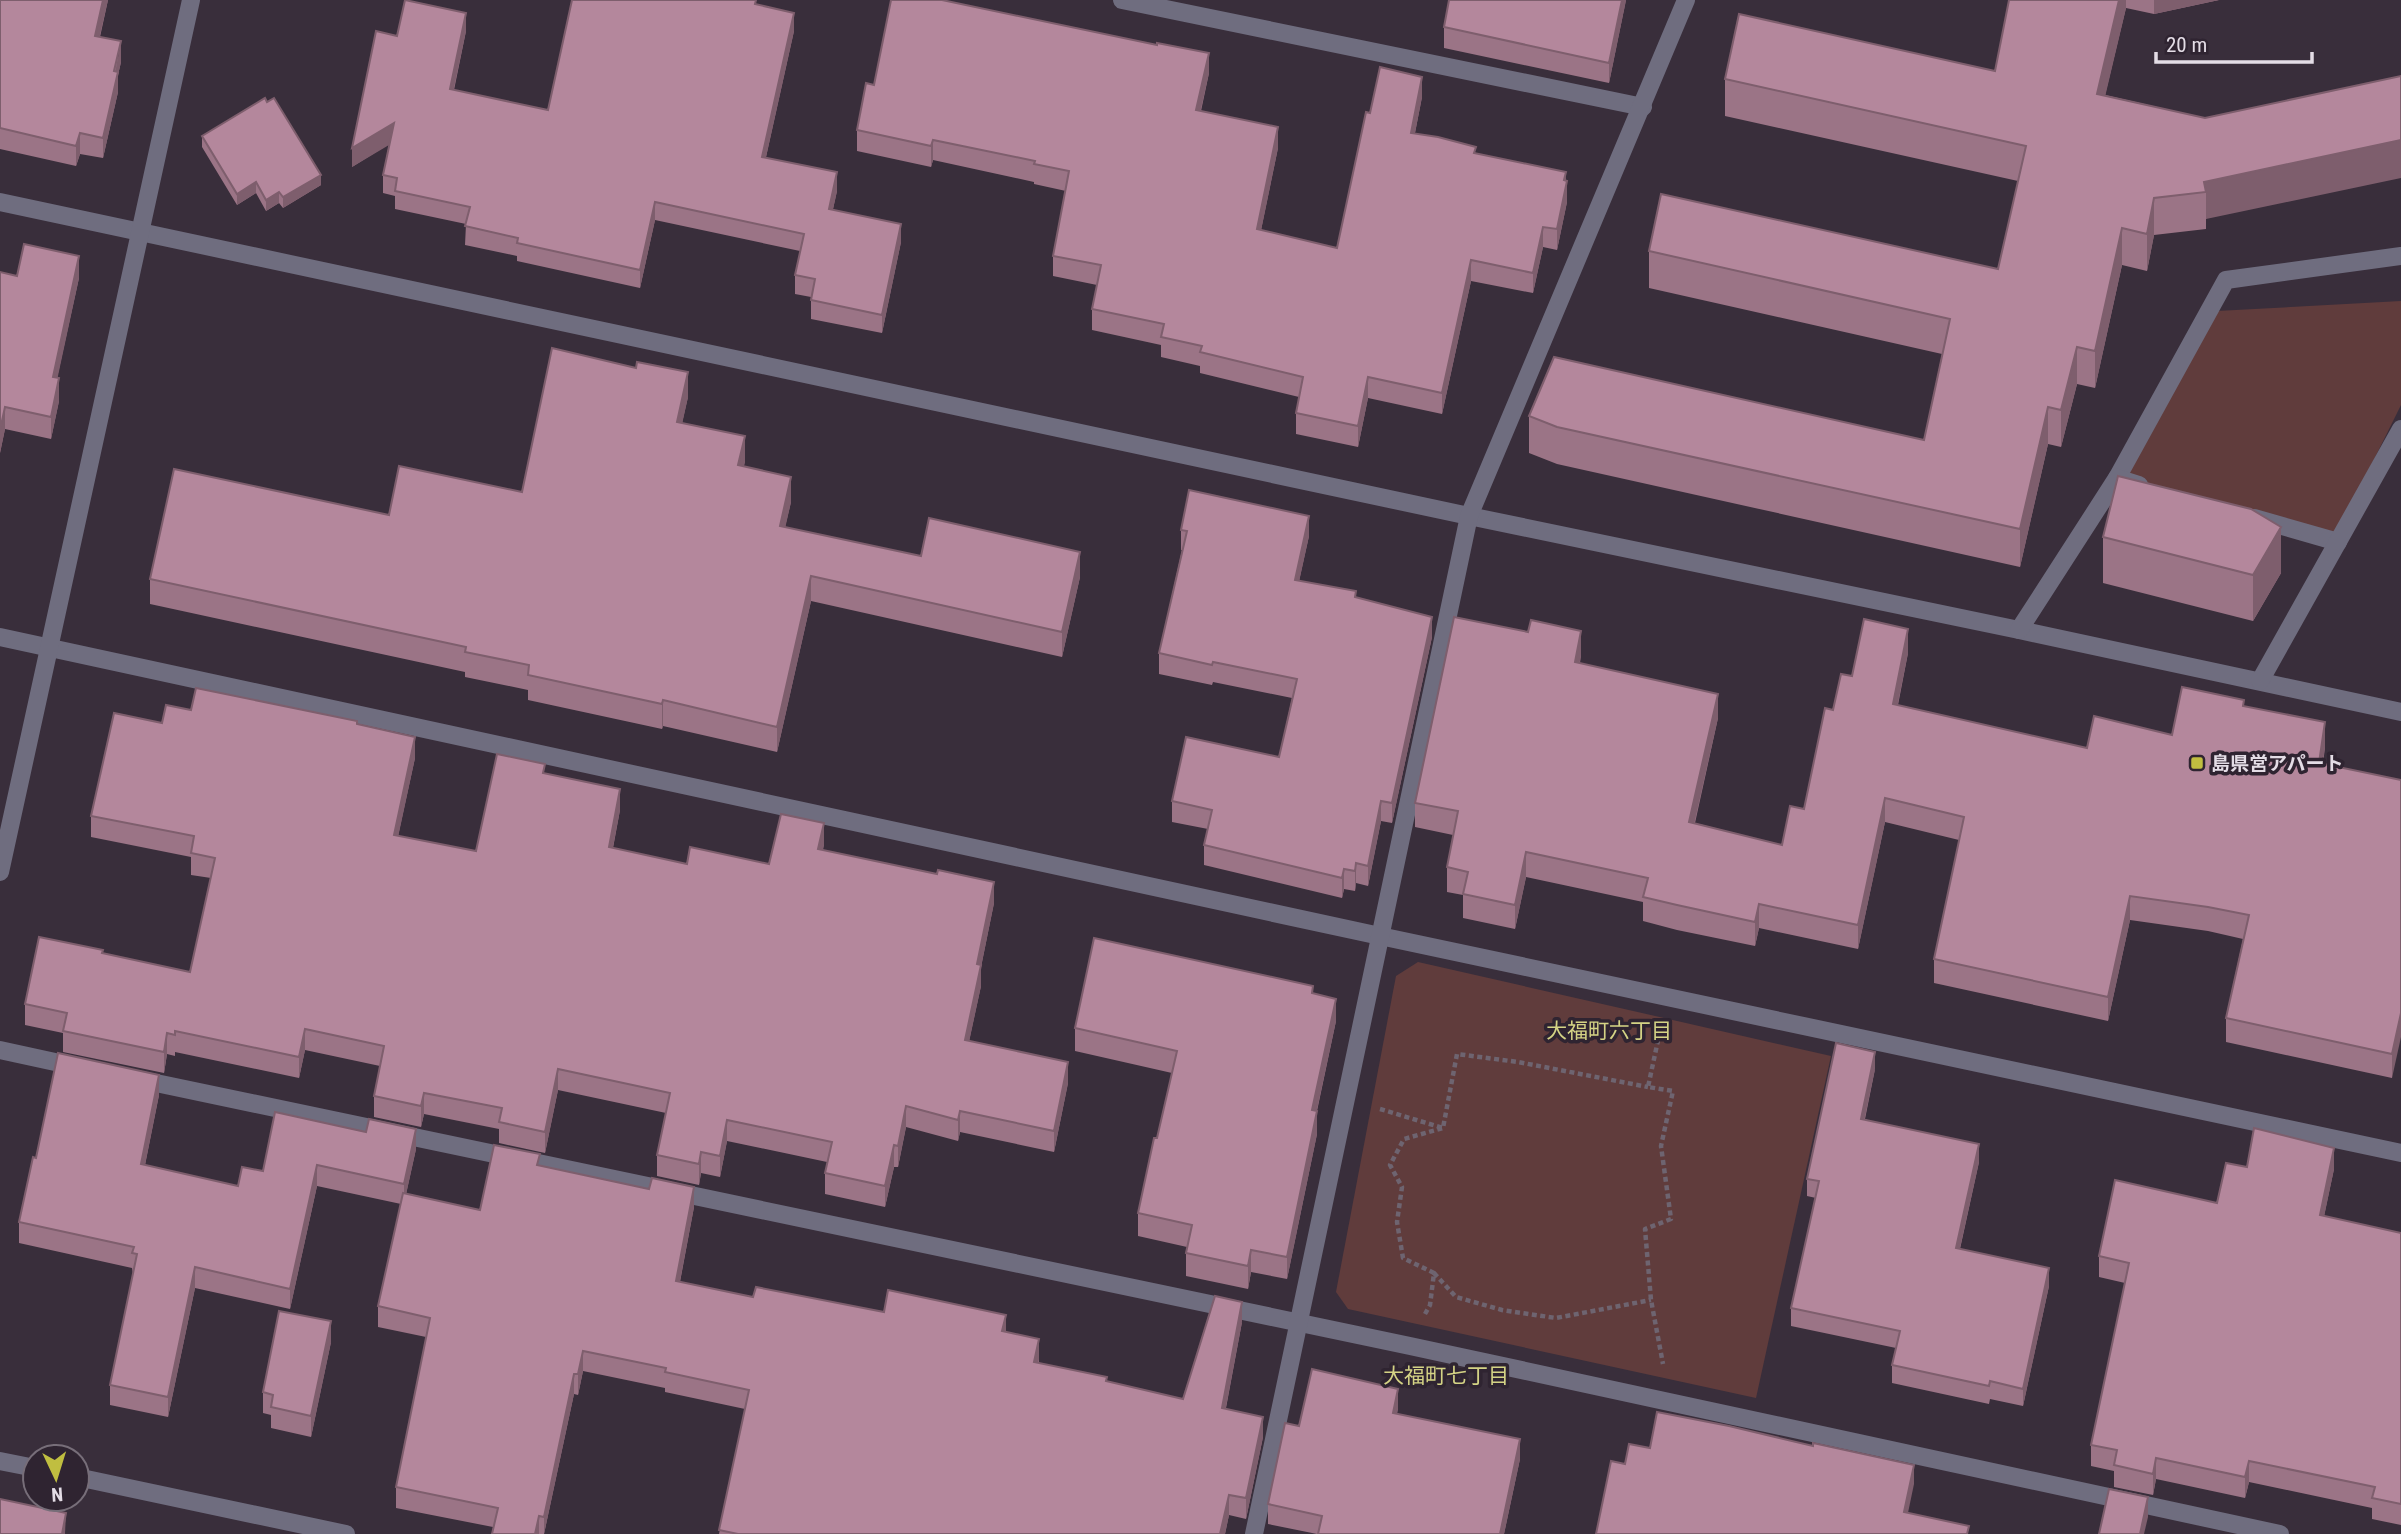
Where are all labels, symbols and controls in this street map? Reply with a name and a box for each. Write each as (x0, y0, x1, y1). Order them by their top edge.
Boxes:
scale bar (2156, 21, 2312, 65)
text: 20 m (2166, 33, 2207, 57)
place label: 島県営アパート (2211, 752, 2344, 775)
marker: 島県営アパート (2189, 755, 2205, 771)
district label: 大福町六丁目 (1546, 1019, 1672, 1043)
district label: 大福町七丁目 (1383, 1364, 1509, 1388)
north arrow (21, 1443, 91, 1513)
text: N (51, 1483, 64, 1506)

